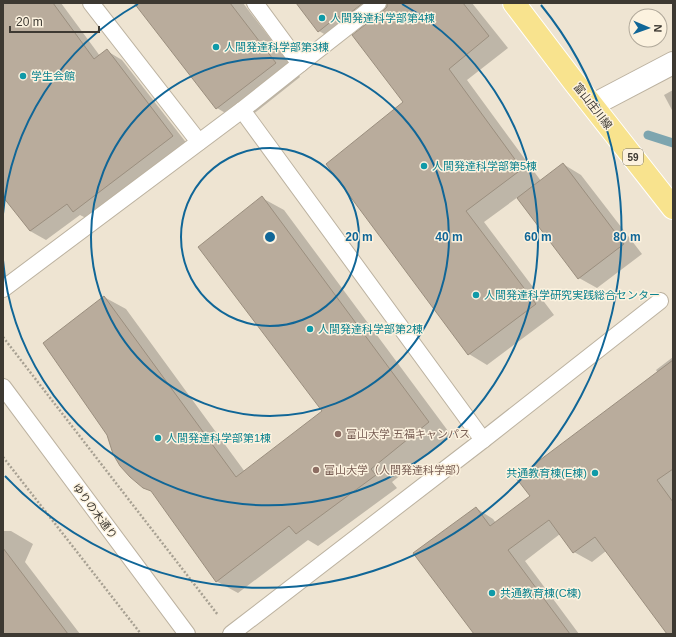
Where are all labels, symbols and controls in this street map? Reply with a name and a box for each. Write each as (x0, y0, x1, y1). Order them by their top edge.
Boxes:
scale bar (10, 8, 99, 34)
north arrow (628, 8, 668, 48)
place label: 人間発達科学部第4棟 (330, 12, 435, 24)
marker: 人間発達科学部第4棟 (317, 13, 327, 23)
text: 20 m (16, 15, 43, 29)
text: N (652, 24, 664, 33)
place label: 人間発達科学部第3棟 (224, 41, 329, 53)
marker: 人間発達科学部第3棟 (211, 42, 221, 52)
place label: 学生会館 (31, 70, 75, 82)
marker: 学生会館 (18, 71, 28, 81)
street label: 富山庄川線 (571, 81, 615, 131)
road number: 59 (623, 149, 643, 165)
place label: 人間発達科学部第5棟 (432, 160, 537, 172)
marker: 人間発達科学部第5棟 (419, 161, 429, 171)
centre of rings (263, 230, 277, 244)
text: 20 m (345, 230, 373, 244)
text: 40 m (435, 230, 463, 244)
text: 60 m (524, 230, 552, 244)
text: 80 m (613, 230, 641, 244)
place label: 人間発達科学研究実践総合センター (484, 289, 660, 301)
marker: 人間発達科学研究実践総合センター (471, 290, 481, 300)
place label: 人間発達科学部第2棟 (318, 323, 423, 335)
marker: 人間発達科学部第2棟 (305, 324, 315, 334)
place label: 富山大学 五福キャンパス (346, 428, 470, 440)
marker: 富山大学 五福キャンパス (333, 429, 343, 439)
place label: 人間発達科学部第1棟 (166, 432, 271, 444)
marker: 人間発達科学部第1棟 (153, 433, 163, 443)
place label: 富山大学（人間発達科学部） (324, 464, 467, 476)
marker: 富山大学（人間発達科学部） (311, 465, 321, 475)
place label: 共通教育棟(E棟) (506, 467, 587, 479)
marker: 共通教育棟(E棟) (590, 468, 600, 478)
street label: ゆりの木通り (70, 481, 120, 541)
place label: 共通教育棟(C棟) (500, 587, 581, 599)
marker: 共通教育棟(C棟) (487, 588, 497, 598)

